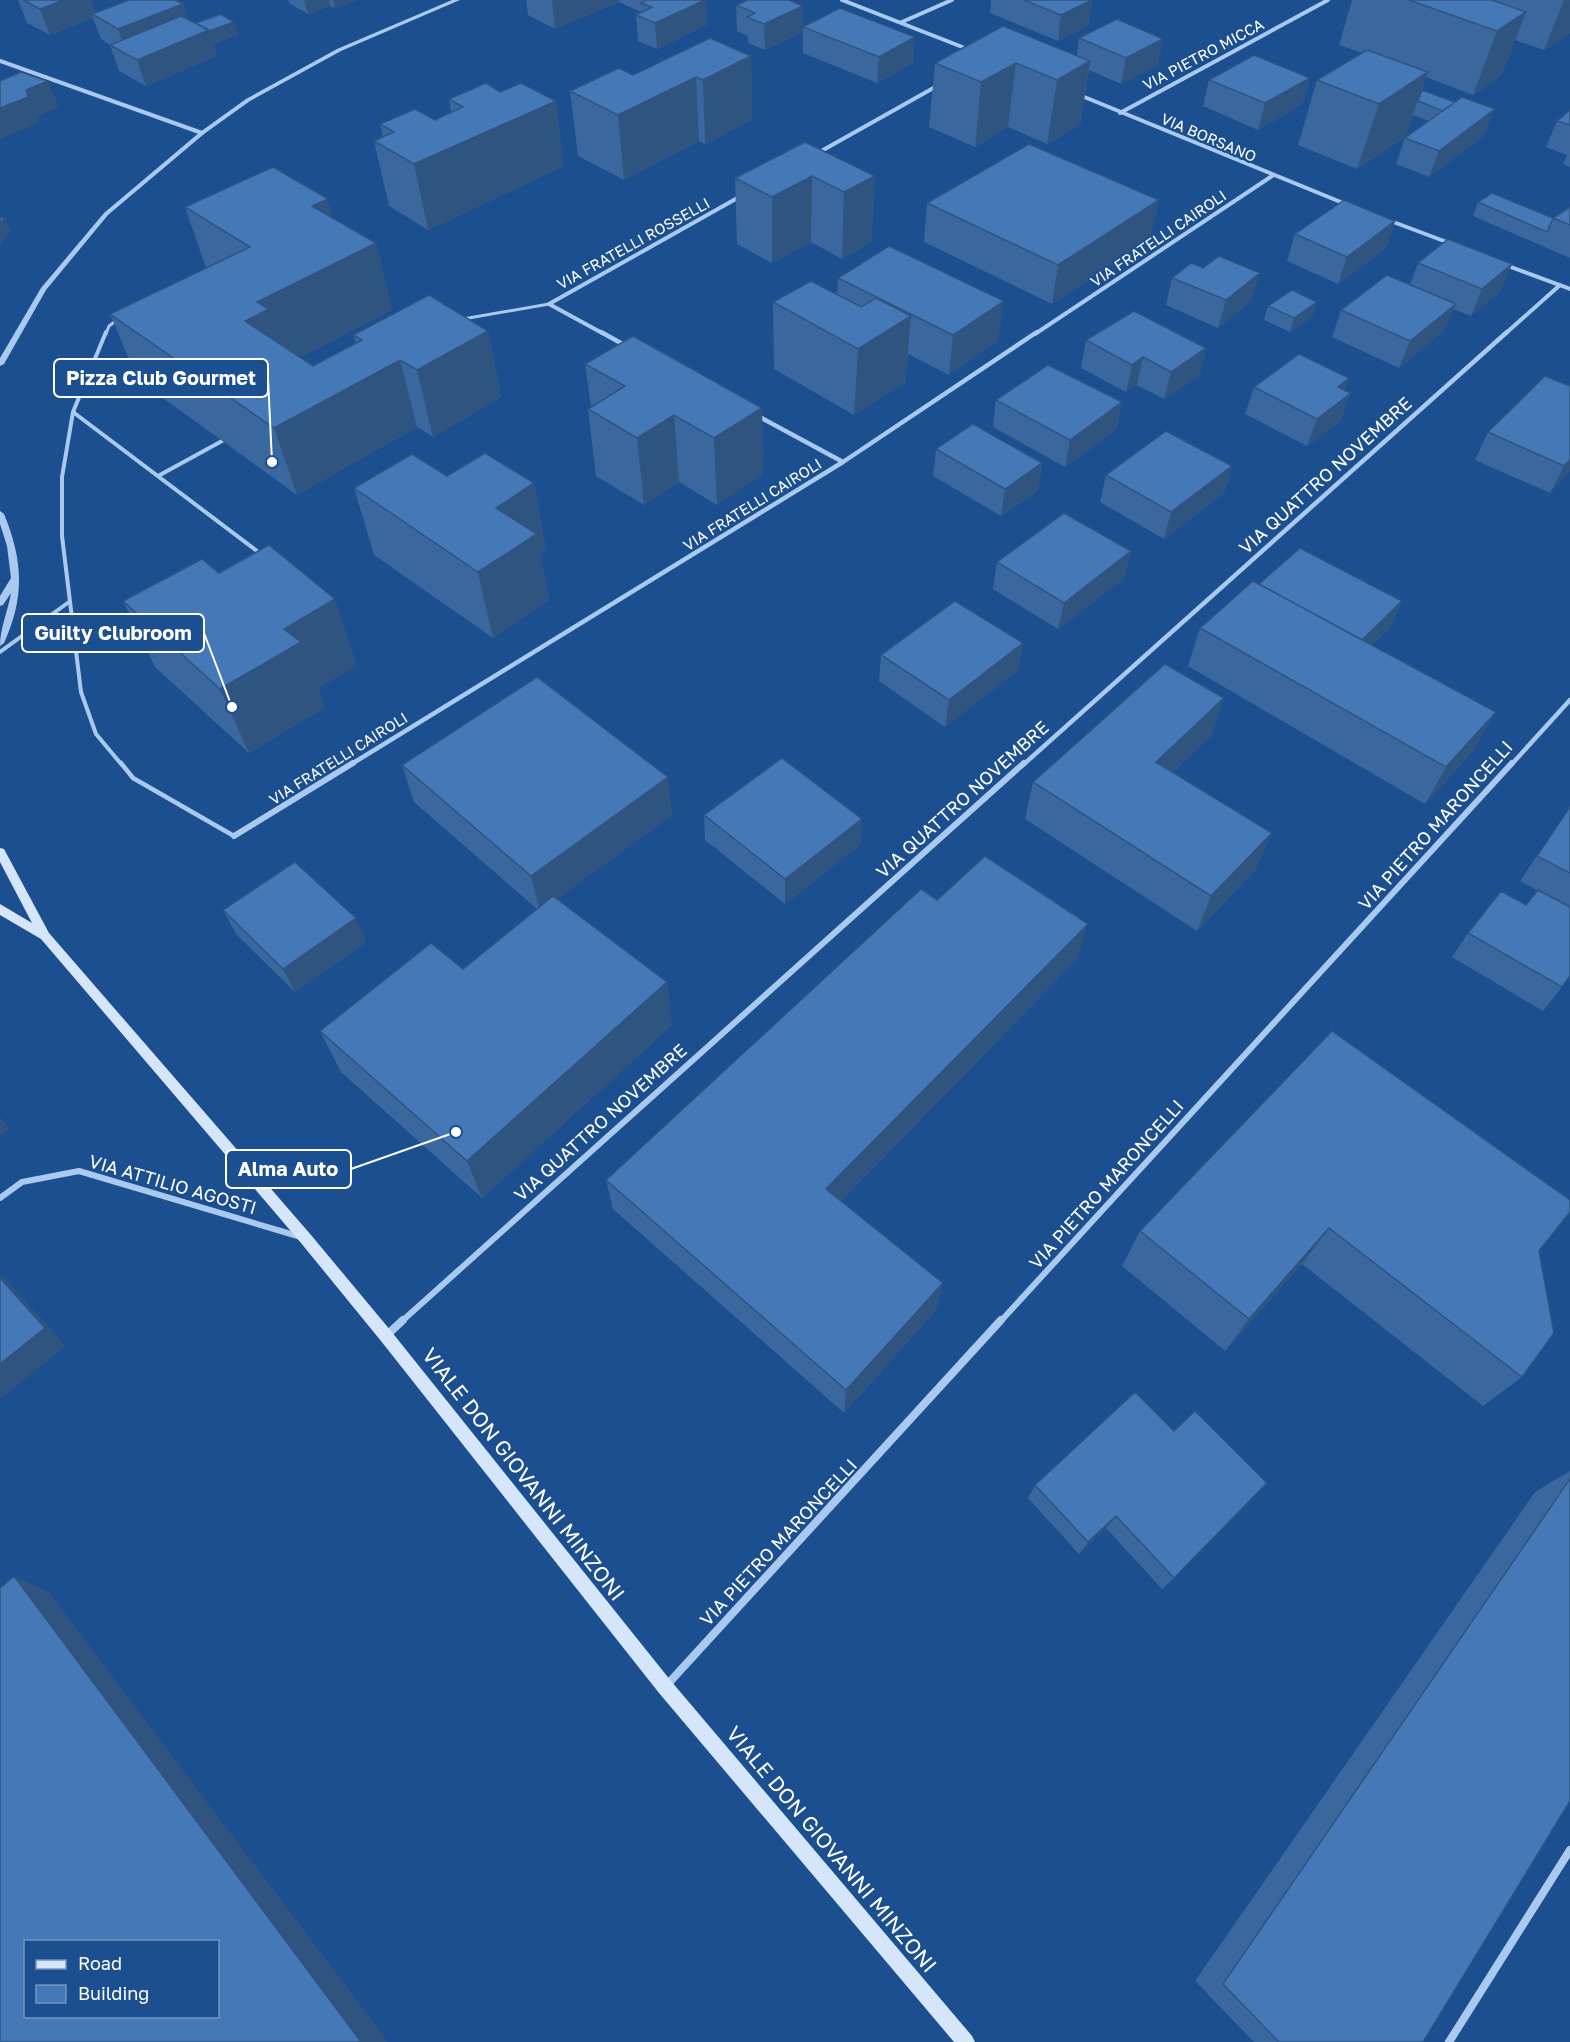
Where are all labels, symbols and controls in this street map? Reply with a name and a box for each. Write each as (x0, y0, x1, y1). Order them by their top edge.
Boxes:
street label: VIA PIETRO MICCA (1139, 14, 1267, 94)
street label: VIA BORSANO (1159, 109, 1259, 165)
street label: VIA FRATELLI CAIROLI (1087, 186, 1229, 290)
street label: VIA FRATELLI ROSSELLI (553, 193, 713, 293)
callout: Pizza Club Gourmet (54, 359, 268, 397)
text: Pizza Club Gourmet (66, 365, 256, 389)
street label: VIA QUATTRO NOVEMBRE (1234, 392, 1416, 558)
street label: VIA FRATELLI CAIROLI (679, 454, 825, 554)
callout: Guilty Clubroom (22, 614, 204, 652)
text: Guilty Clubroom (34, 620, 192, 644)
street label: VIA FRATELLI CAIROLI (265, 708, 411, 808)
street label: VIA QUATTRO NOVEMBRE (871, 716, 1053, 882)
street label: VIA PIETRO MARONCELLI (1353, 736, 1517, 914)
street label: VIA QUATTRO NOVEMBRE (509, 1039, 691, 1205)
street label: VIA PIETRO MARONCELLI (1024, 1095, 1188, 1273)
street label: VIA ATTILIO AGOSTI (87, 1150, 259, 1218)
callout: Alma Auto (226, 1150, 351, 1188)
text: Alma Auto (238, 1156, 338, 1180)
street label: VIALE DON GIOVANNI MINZONI (417, 1342, 631, 1606)
street label: VIA PIETRO MARONCELLI (695, 1454, 861, 1630)
street label: VIALE DON GIOVANNI MINZONI (721, 1720, 943, 1978)
legend (24, 1940, 219, 2018)
text: Road (78, 1952, 122, 1974)
text: Building (78, 1982, 149, 2004)

